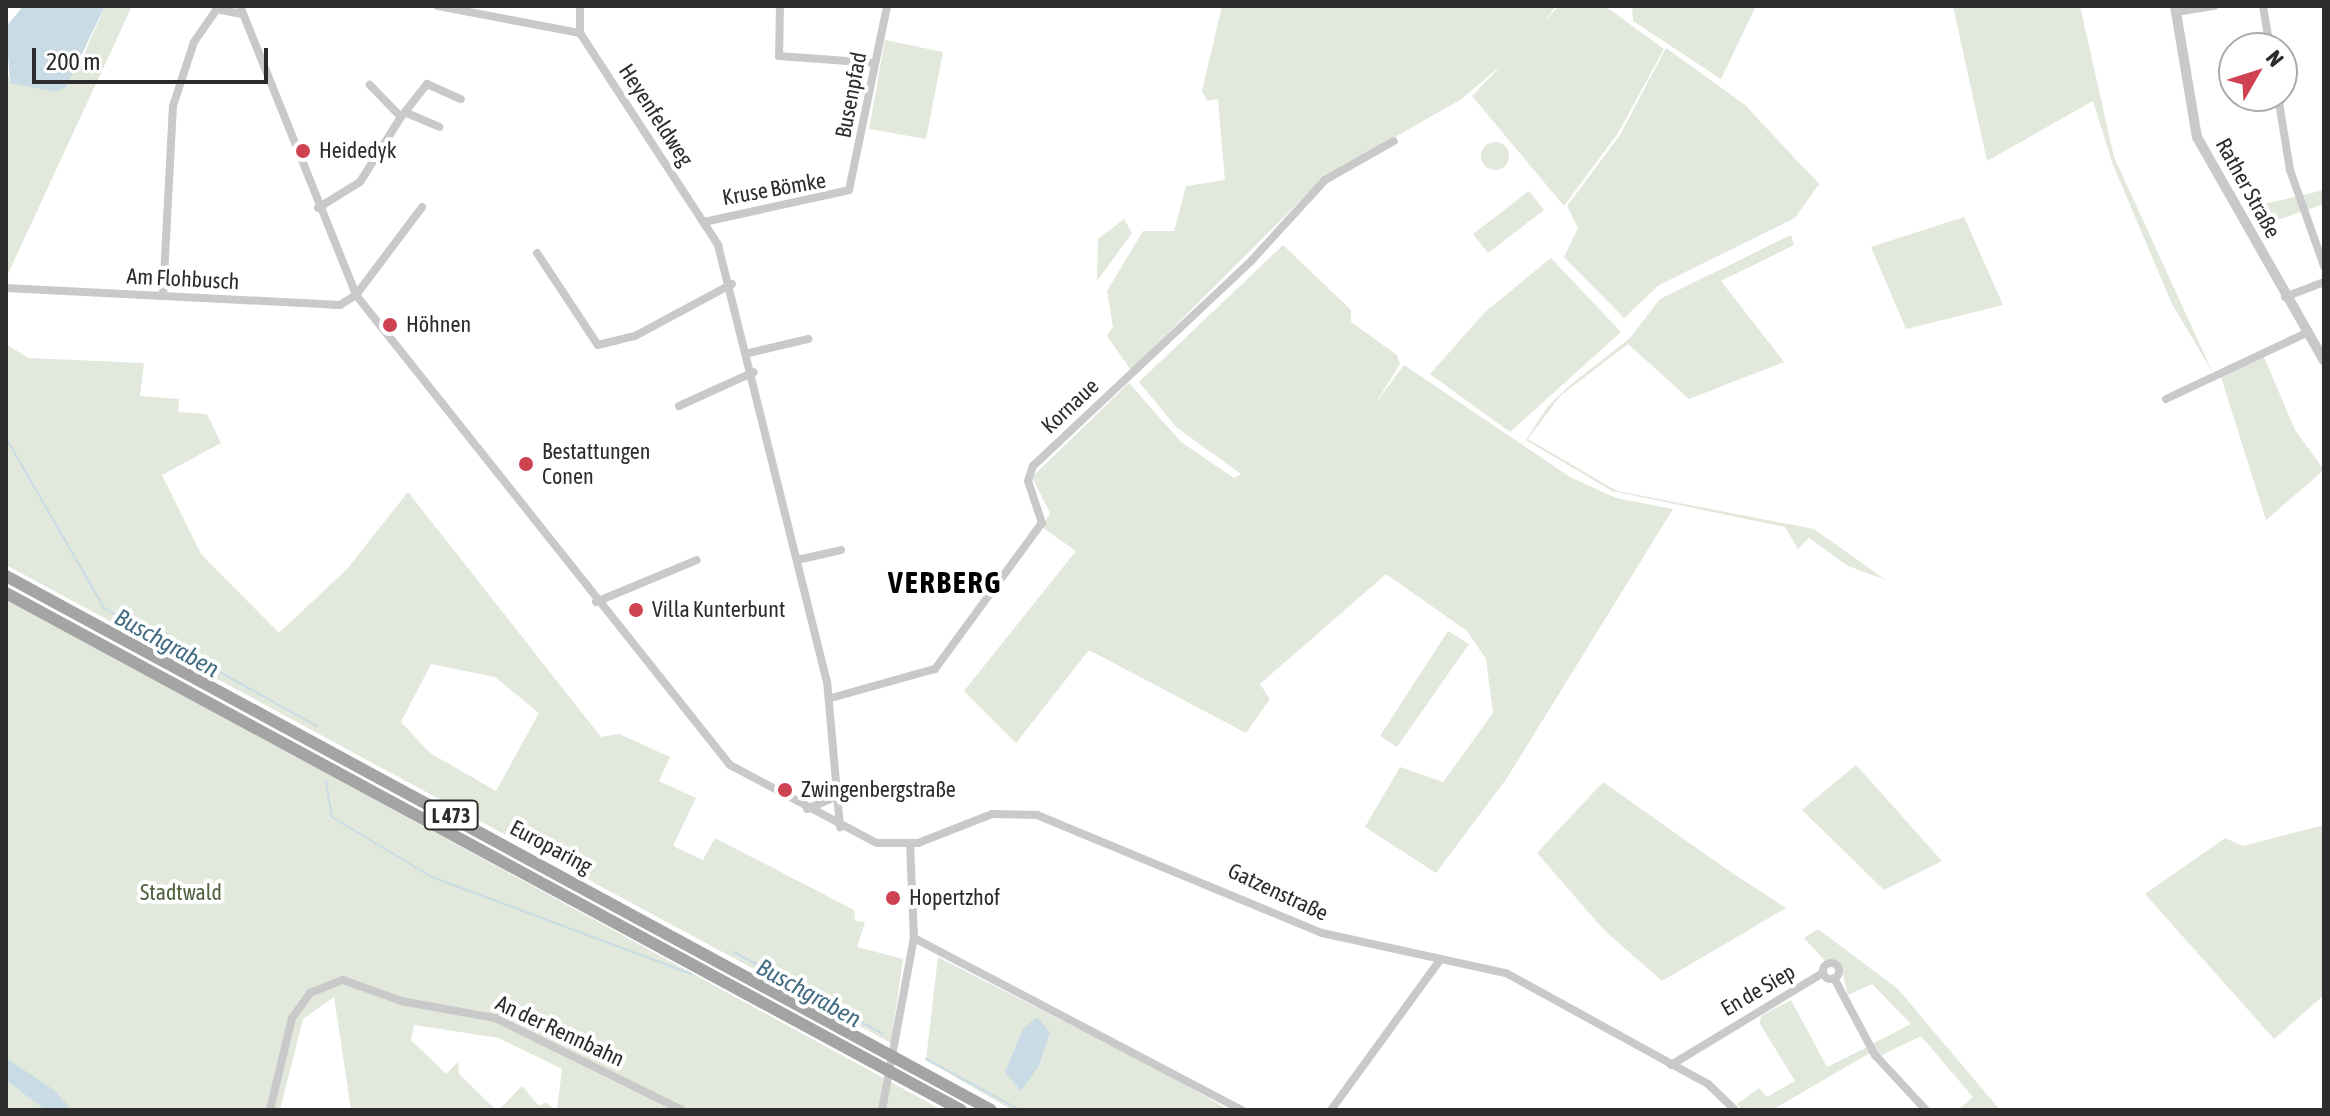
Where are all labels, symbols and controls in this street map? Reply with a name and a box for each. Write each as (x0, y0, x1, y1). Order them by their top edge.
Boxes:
scale bar (36, 32, 272, 82)
north arrow (2218, 32, 2298, 112)
text: N (2261, 45, 2289, 71)
text: 200 m (46, 48, 100, 75)
street label: Busenpfad (830, 50, 872, 140)
street label: Heyenfeldweg (613, 59, 699, 171)
street label: Rather Straße (2210, 134, 2286, 242)
place label: Heidedyk (319, 138, 396, 164)
marker: Heidedyk (294, 142, 312, 160)
street label: Kruse Bömke (720, 167, 828, 211)
street label: Am Flohbusch (126, 263, 240, 295)
place label: Höhnen (406, 312, 471, 338)
marker: Höhnen (381, 316, 399, 334)
street label: Kornaue (1036, 373, 1104, 439)
place label: Bestattungen Conen (542, 438, 650, 490)
marker: Bestattungen Conen (517, 455, 535, 473)
district label: VERBERG (888, 564, 1002, 600)
place label: Villa Kunterbunt (652, 597, 785, 623)
marker: Villa Kunterbunt (627, 601, 645, 619)
water label: Buschgraben (110, 603, 224, 683)
place label: Zwingenbergstraße (801, 777, 956, 803)
marker: Zwingenbergstraße (776, 781, 794, 799)
road number: L 473 (423, 799, 479, 831)
street label: Europaring (505, 814, 597, 880)
street label: Gatzenstraße (1224, 857, 1332, 927)
park label: Stadtwald (140, 880, 222, 906)
place label: Hopertzhof (909, 885, 1000, 911)
marker: Hopertzhof (884, 889, 902, 907)
water label: Buschgraben (752, 953, 866, 1033)
street label: En de Siep (1716, 958, 1800, 1022)
street label: An der Rennbahn (492, 990, 628, 1072)

